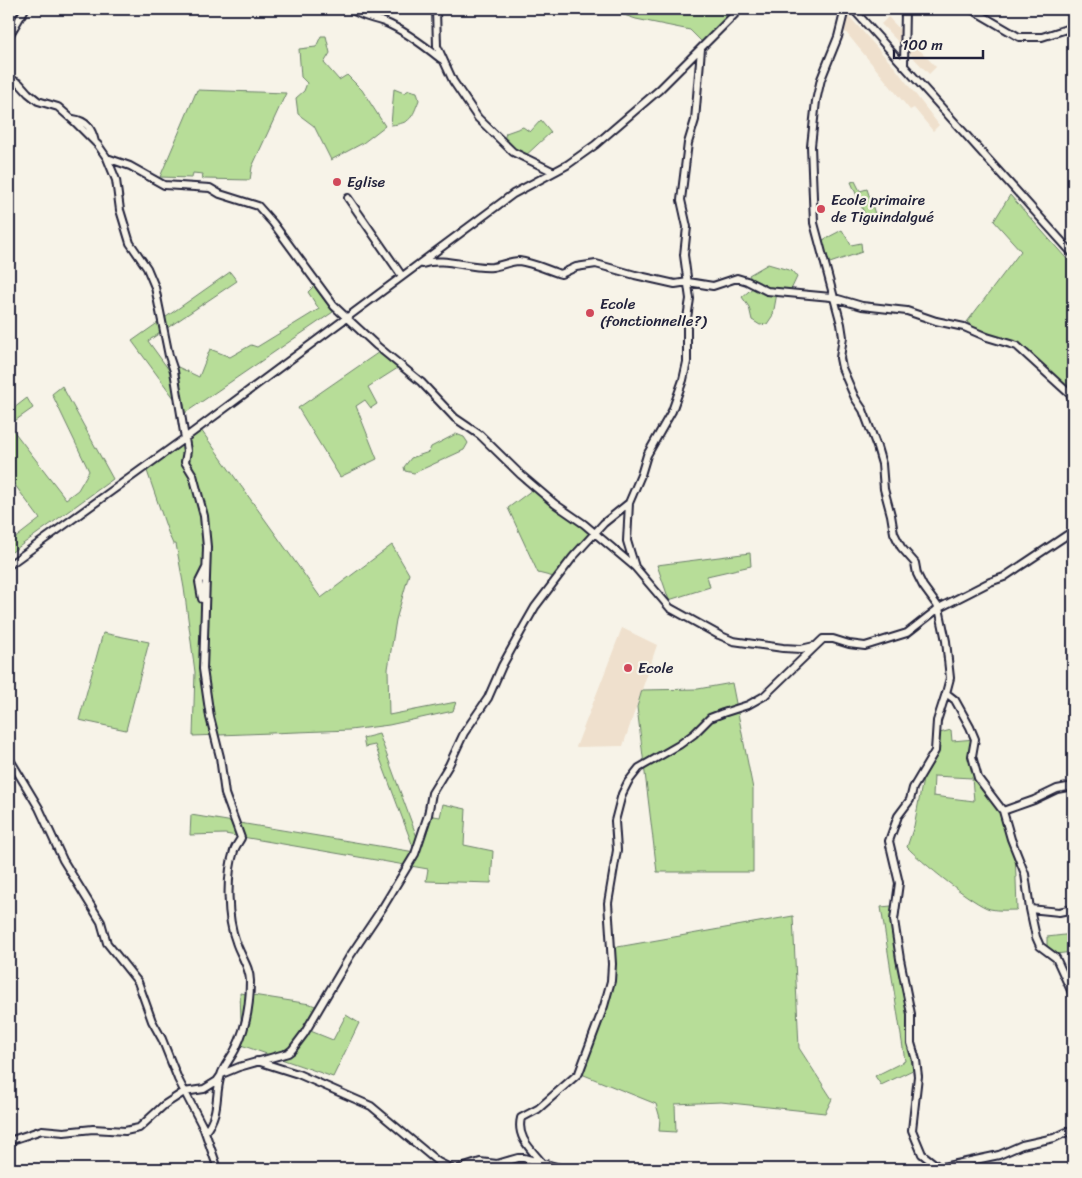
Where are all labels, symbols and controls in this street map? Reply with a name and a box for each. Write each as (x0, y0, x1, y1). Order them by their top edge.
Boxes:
scale bar (894, 28, 983, 60)
text: 100 m (902, 32, 943, 58)
place label: Eglise (347, 169, 385, 195)
marker: Eglise (331, 176, 343, 188)
place label: Ecole primaire de Tiguindalgué (831, 187, 934, 230)
marker: Ecole primaire de Tiguindalgué (815, 203, 827, 215)
place label: Ecole (fonctionnelle?) (600, 291, 707, 334)
marker: Ecole (fonctionnelle?) (584, 307, 596, 319)
place label: Ecole (638, 655, 674, 681)
marker: Ecole (622, 662, 634, 674)

